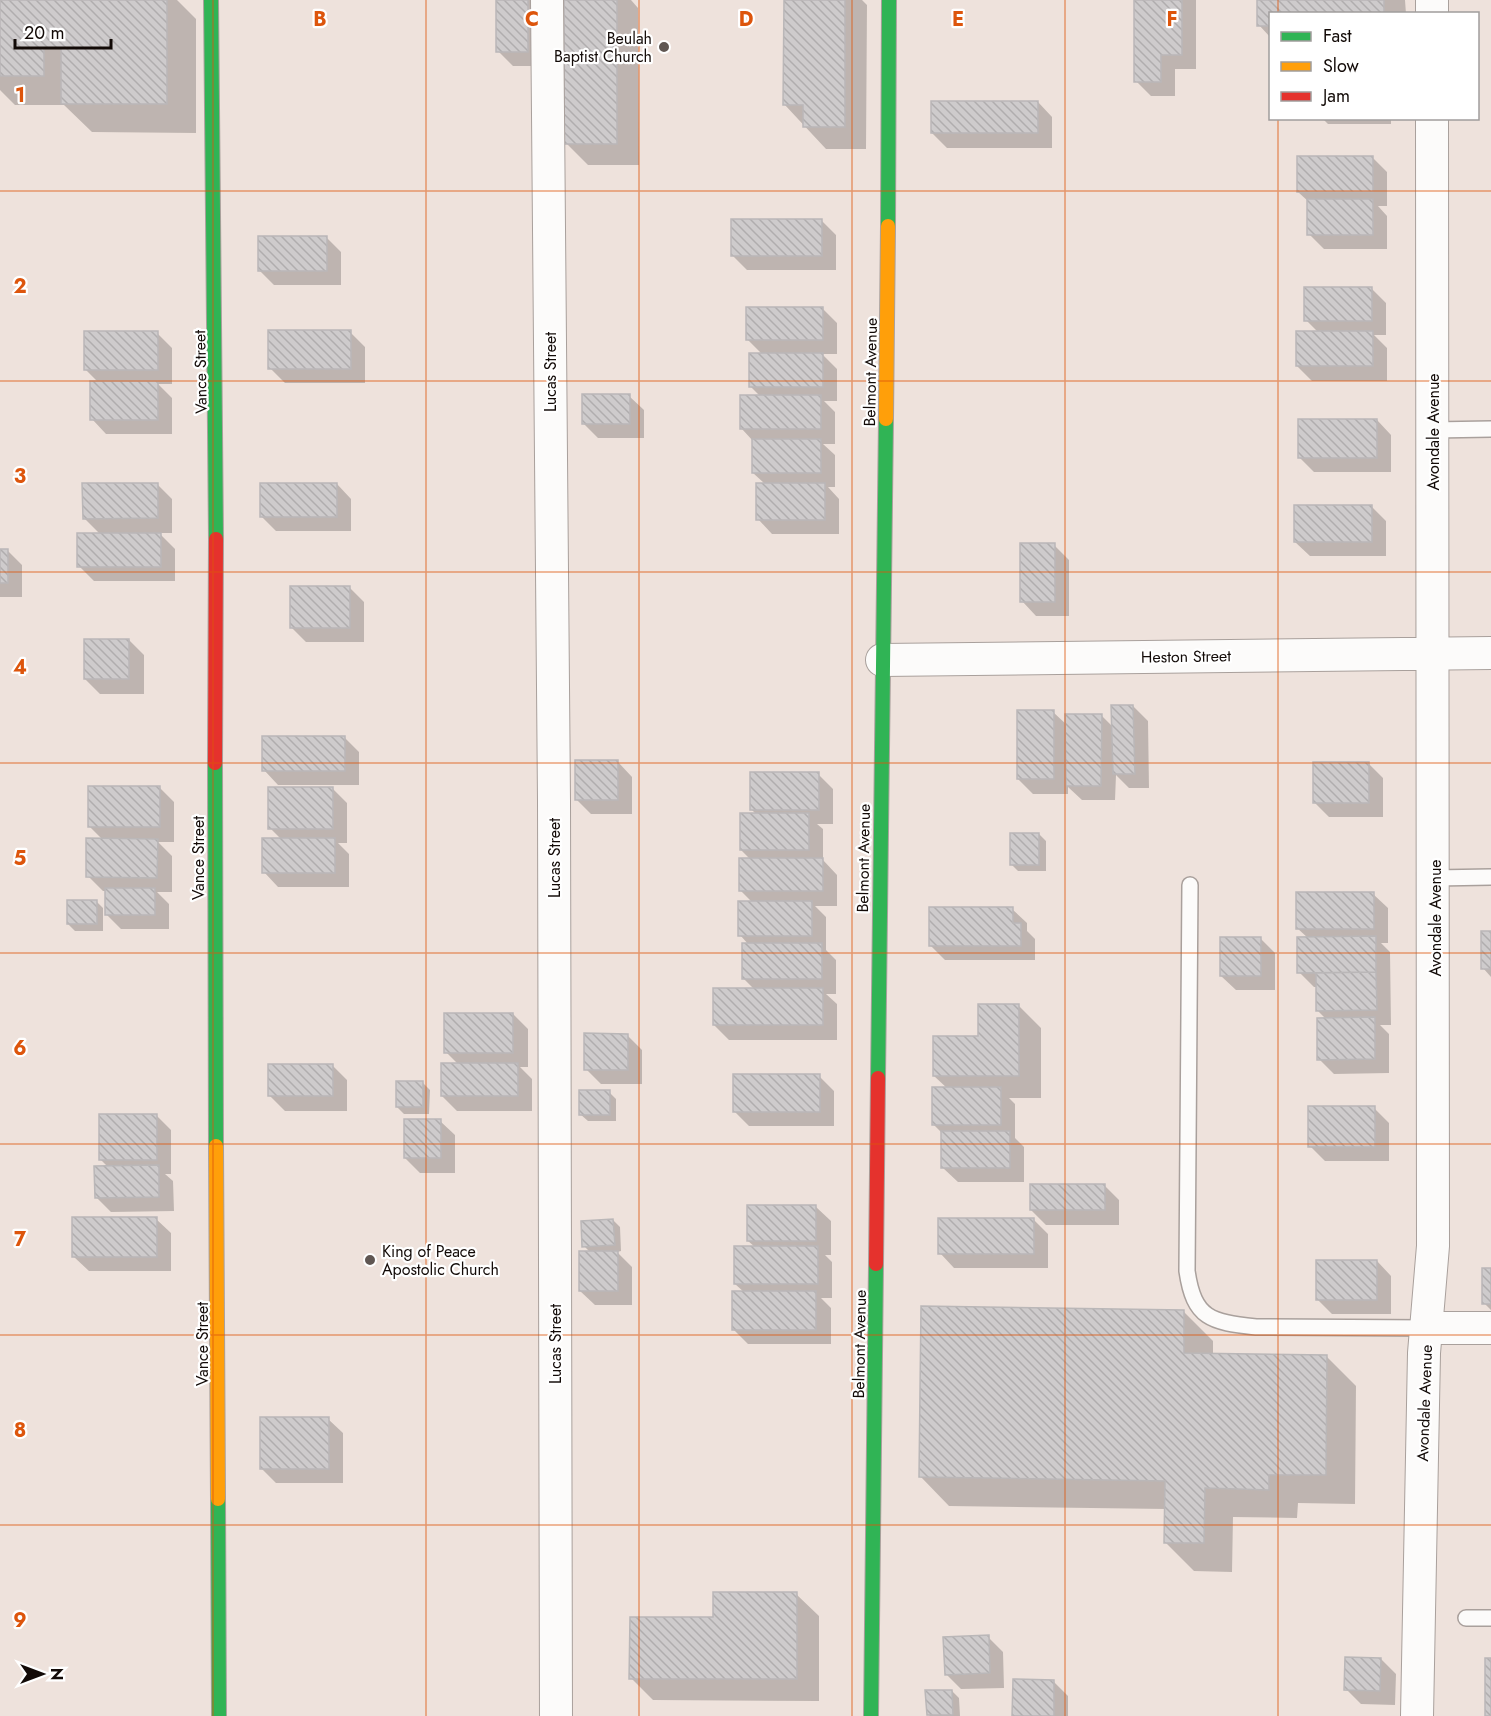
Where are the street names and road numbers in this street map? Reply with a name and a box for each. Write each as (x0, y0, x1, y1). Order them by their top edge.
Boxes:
street label: Belmont Avenue (858, 317, 883, 427)
street label: Vance Street (188, 330, 213, 414)
street label: Lucas Street (539, 332, 562, 412)
street label: Avondale Avenue (1422, 373, 1445, 491)
street label: Heston Street (1141, 644, 1231, 669)
street label: Belmont Avenue (851, 803, 876, 913)
street label: Vance Street (187, 816, 210, 900)
street label: Lucas Street (543, 818, 566, 898)
street label: Avondale Avenue (1424, 859, 1447, 977)
street label: Belmont Avenue (847, 1289, 872, 1399)
street label: Vance Street (191, 1302, 214, 1386)
street label: Lucas Street (544, 1304, 567, 1384)
street label: Avondale Avenue (1411, 1344, 1438, 1462)

